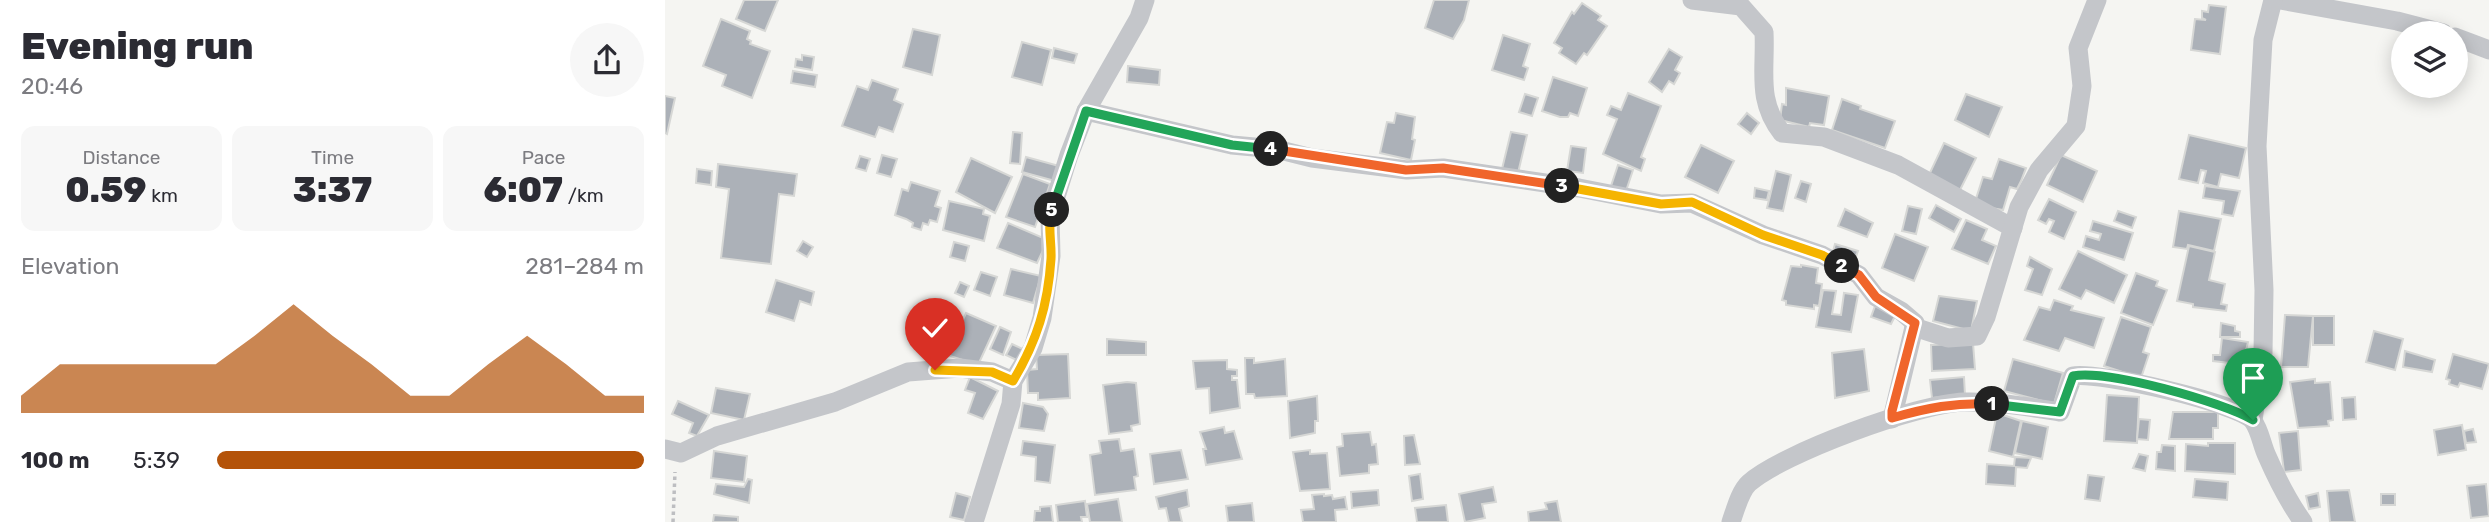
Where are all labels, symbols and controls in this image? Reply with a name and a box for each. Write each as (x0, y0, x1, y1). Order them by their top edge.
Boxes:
map controls (2391, 21, 2468, 98)
button: layers (2391, 21, 2468, 98)
text: Evening run (21, 23, 254, 69)
button: share (570, 23, 644, 97)
text: 20:46 (21, 72, 83, 100)
pin: 4 (1253, 132, 1289, 166)
text: 4 (1264, 137, 1277, 160)
text: Distance (83, 146, 160, 169)
text: Time (311, 146, 354, 169)
text: Pace (522, 146, 565, 169)
pin: 3 (1545, 168, 1579, 204)
text: 0.59 (65, 169, 146, 211)
text: 3:37 (293, 169, 372, 211)
text: 6:07 (483, 169, 563, 211)
text: 3 (1555, 174, 1568, 197)
text: km (146, 184, 178, 207)
text: /km (563, 184, 604, 207)
pin: 5 (1035, 192, 1069, 228)
text: 5 (1045, 198, 1058, 221)
pin: 2 (1825, 248, 1859, 284)
text: Elevation (21, 252, 120, 280)
text: 281–284 m (525, 252, 644, 280)
text: 2 (1835, 254, 1848, 277)
pin (905, 298, 965, 370)
icon: check (916, 309, 954, 347)
pin (2223, 348, 2283, 420)
icon: arrive (2234, 359, 2272, 397)
pin: 1 (1975, 386, 2009, 422)
text: 1 (1987, 392, 1996, 415)
text: 100 m (21, 446, 90, 474)
text: 5:39 (133, 446, 180, 474)

